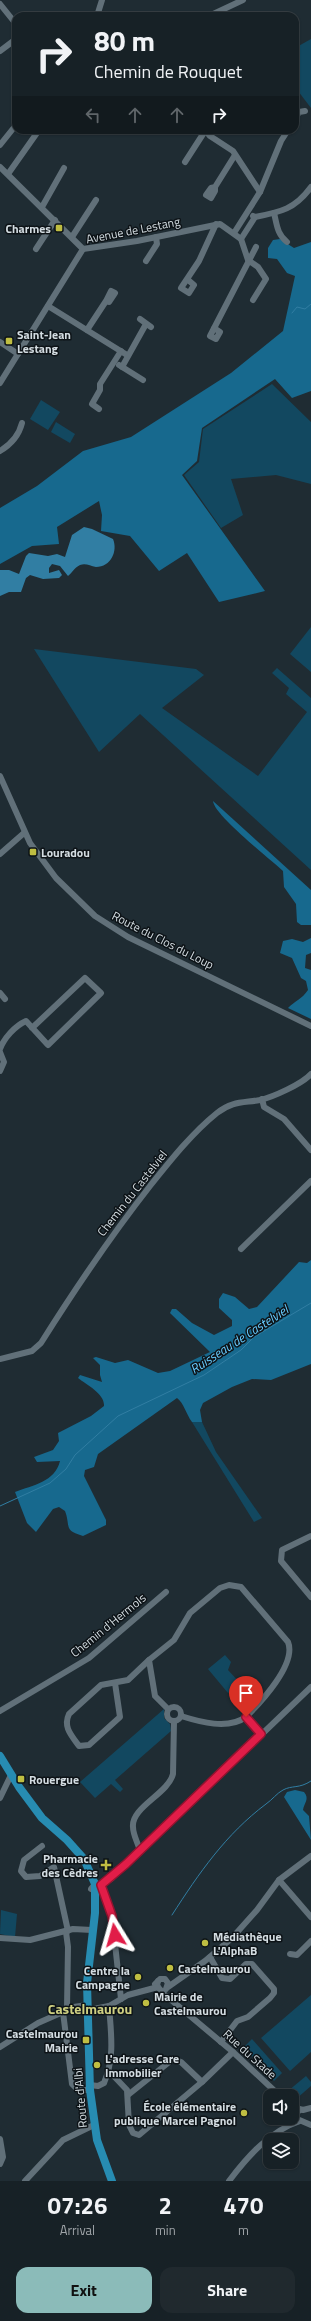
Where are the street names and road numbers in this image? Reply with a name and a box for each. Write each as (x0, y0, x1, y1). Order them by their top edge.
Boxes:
street label: Avenue de Lestang (84, 212, 182, 248)
street label: Route du Clos du Loup (109, 906, 217, 974)
street label: Chemin du Castelviel (92, 1146, 172, 1240)
street label: Chemin d'Hermols (66, 1588, 150, 1662)
street label: Rue du Stade (219, 2025, 281, 2083)
street label: Route d'Albi (68, 2067, 92, 2129)

